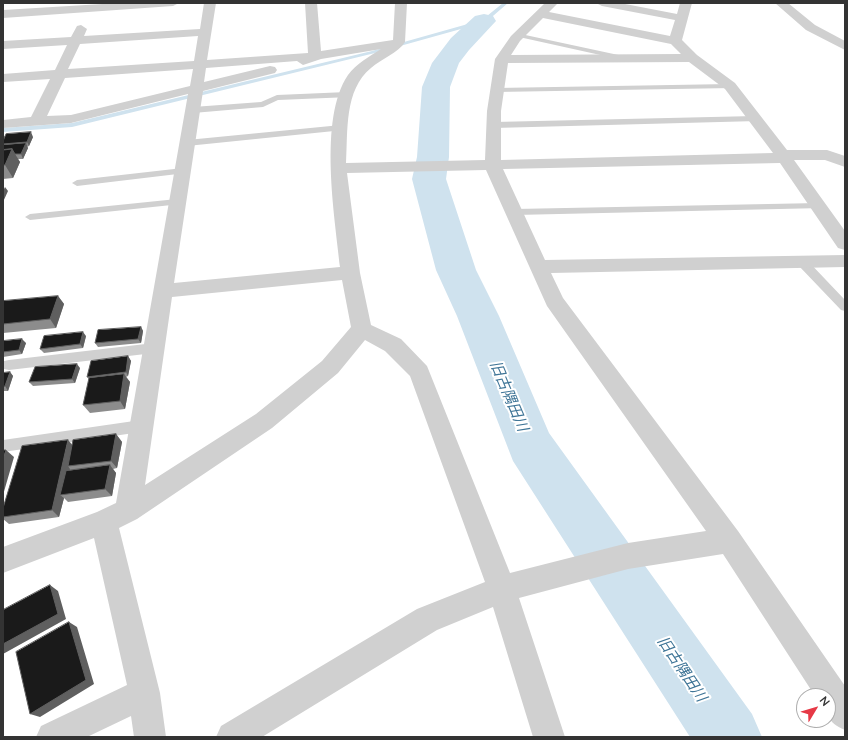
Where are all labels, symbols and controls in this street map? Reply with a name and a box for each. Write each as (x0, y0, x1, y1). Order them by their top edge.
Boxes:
water label: 旧古隅田川 (486, 358, 532, 434)
water label: 旧古隅田川 (654, 633, 710, 705)
north arrow (796, 688, 836, 728)
text: N (817, 694, 833, 708)

